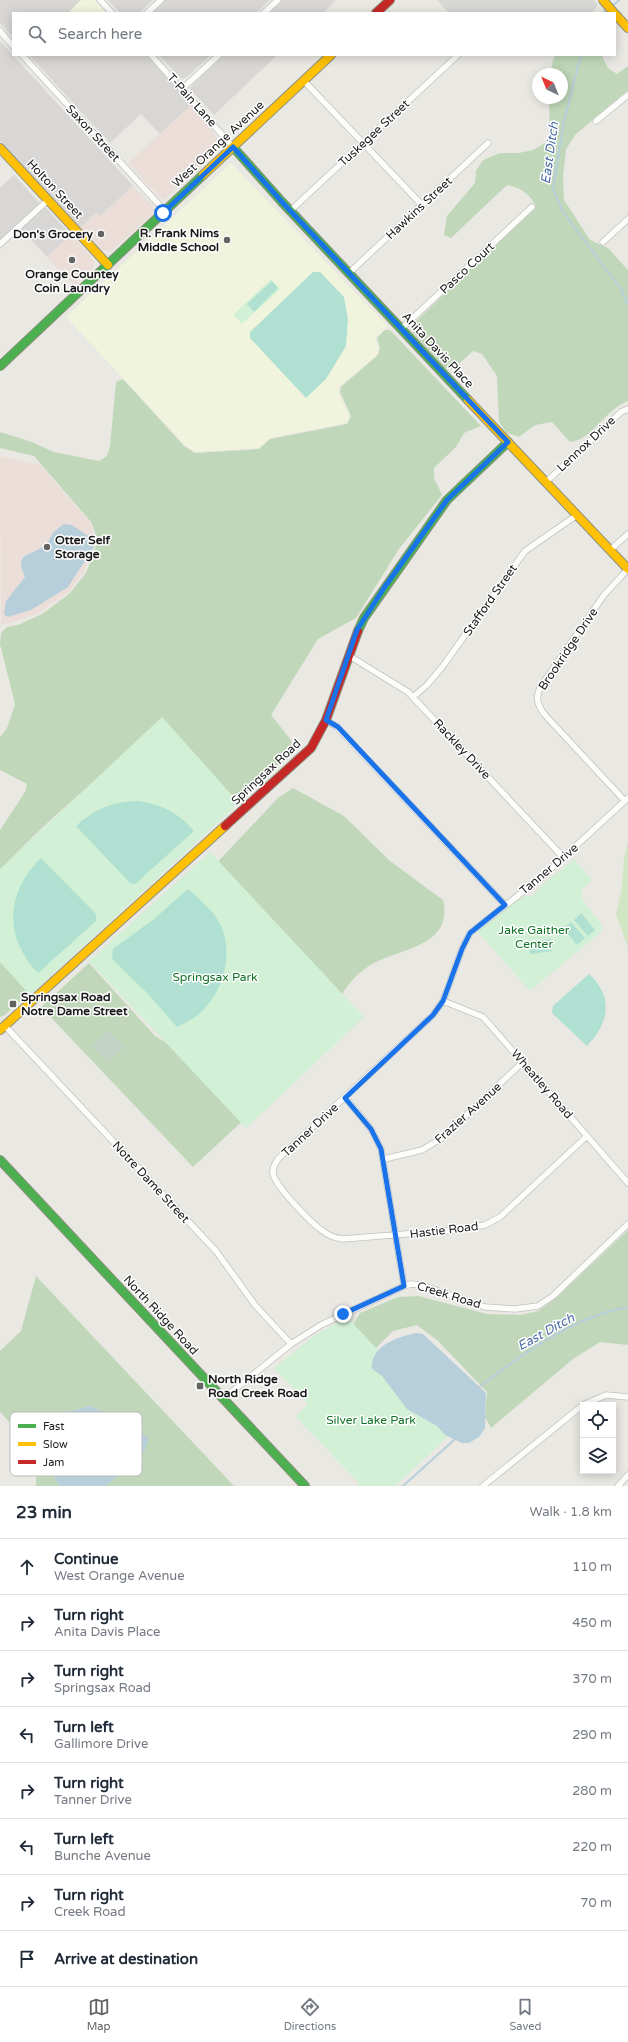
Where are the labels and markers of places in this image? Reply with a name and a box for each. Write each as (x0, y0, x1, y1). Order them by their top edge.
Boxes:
place label: R. Frank Nims Middle School (138, 226, 219, 254)
place label: Don's Grocery (13, 227, 94, 242)
marker: Don's Grocery (96, 229, 106, 239)
marker: R. Frank Nims Middle School (222, 235, 232, 245)
marker: Orange Countey Coin Laundry (67, 255, 77, 265)
place label: Orange Countey Coin Laundry (25, 267, 119, 296)
place label: Otter Self Storage (55, 533, 111, 562)
marker: Otter Self Storage (42, 542, 52, 552)
place label: Springsax Road Notre Dame Street (21, 990, 128, 1018)
marker: Springsax Road Notre Dame Street (8, 999, 18, 1009)
place label: North Ridge Road Creek Road (208, 1372, 307, 1400)
marker: North Ridge Road Creek Road (195, 1381, 205, 1391)

